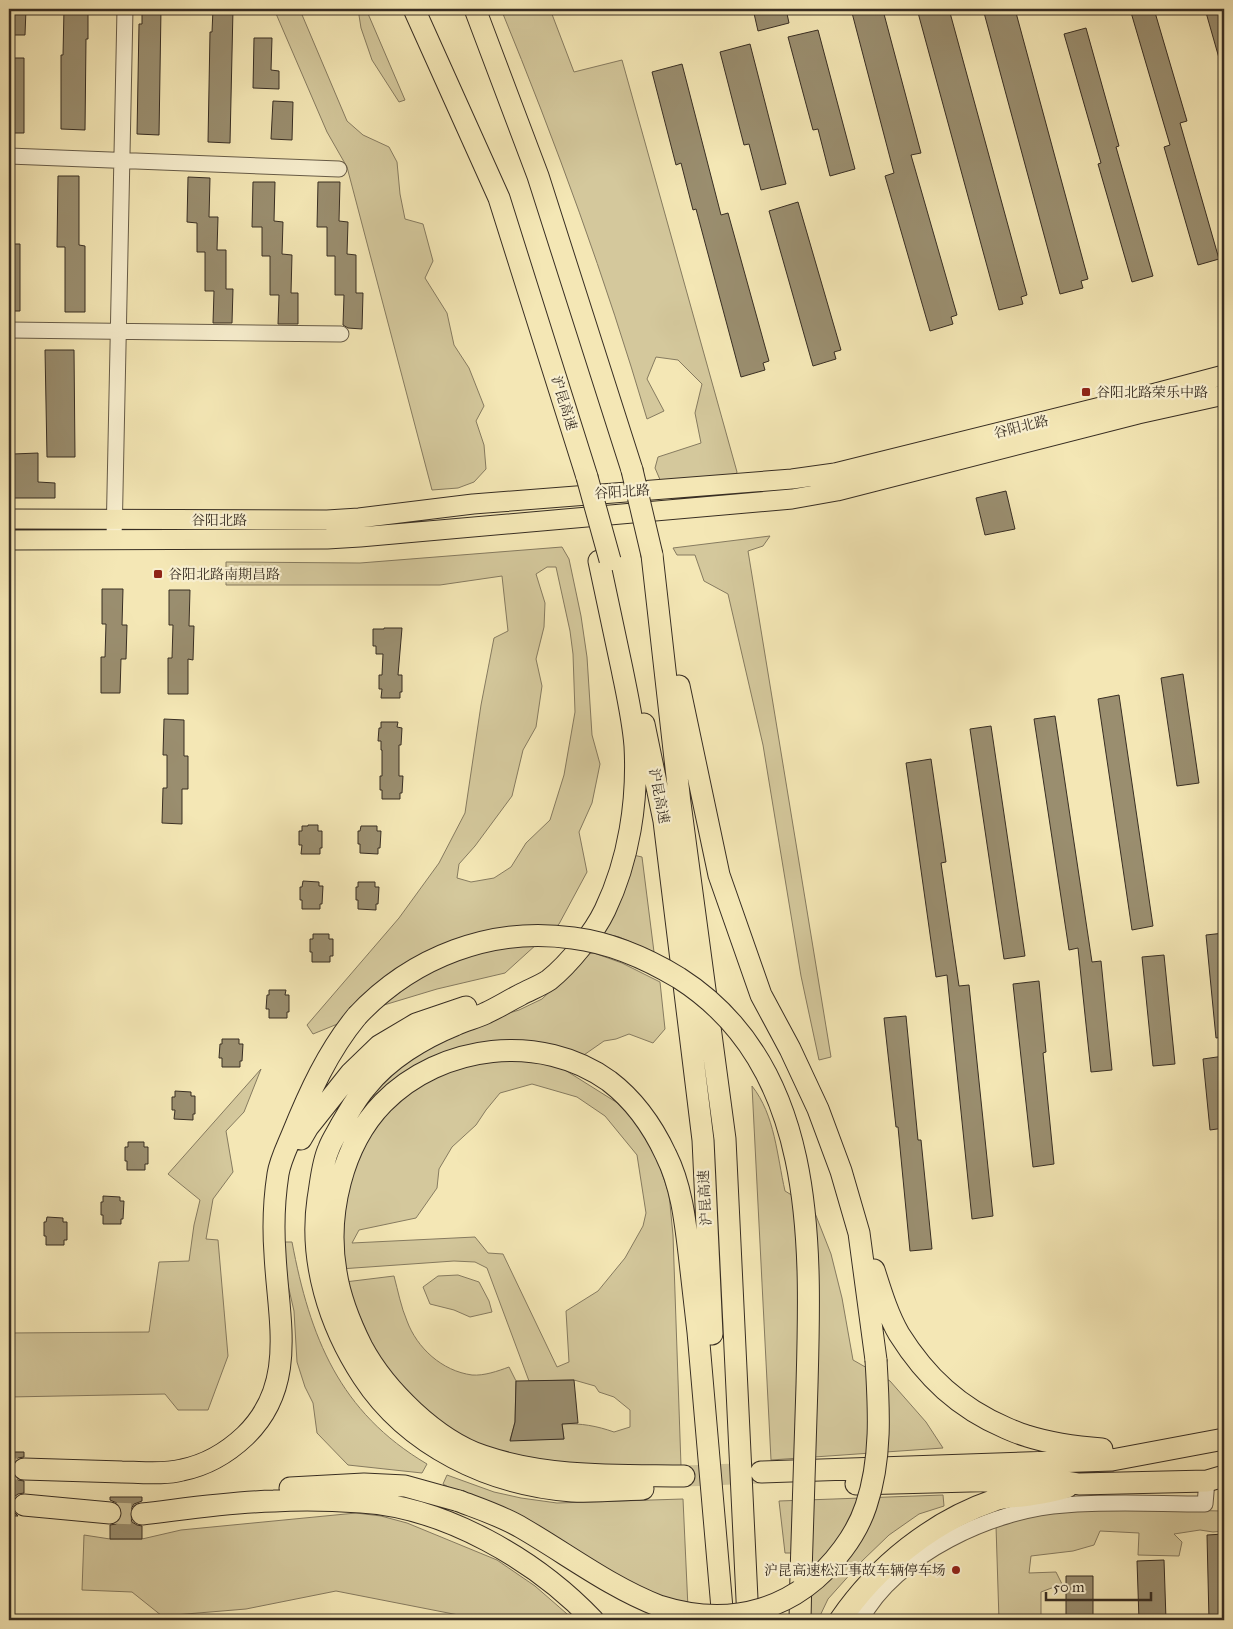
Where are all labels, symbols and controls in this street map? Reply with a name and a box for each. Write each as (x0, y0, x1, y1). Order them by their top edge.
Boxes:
street label: 沪昆高速 (548, 374, 580, 432)
place label: 谷阳北路荣乐中路 (1096, 384, 1208, 401)
marker: 谷阳北路荣乐中路 (1080, 386, 1092, 398)
street label: 谷阳北路 (992, 412, 1050, 442)
street label: 谷阳北路 (593, 482, 651, 502)
street label: 谷阳北路 (191, 512, 247, 529)
place label: 谷阳北路南期昌路 (168, 566, 280, 583)
marker: 谷阳北路南期昌路 (152, 568, 164, 580)
street label: 沪昆高速 (645, 767, 673, 825)
street label: 沪昆高速 (695, 1170, 715, 1226)
place label: 沪昆高速松江事故车辆停车场 (764, 1562, 946, 1579)
marker: 沪昆高速松江事故车辆停车场 (950, 1564, 962, 1576)
scale bar (1046, 1569, 1150, 1601)
text: 50 m (1053, 1578, 1085, 1596)

